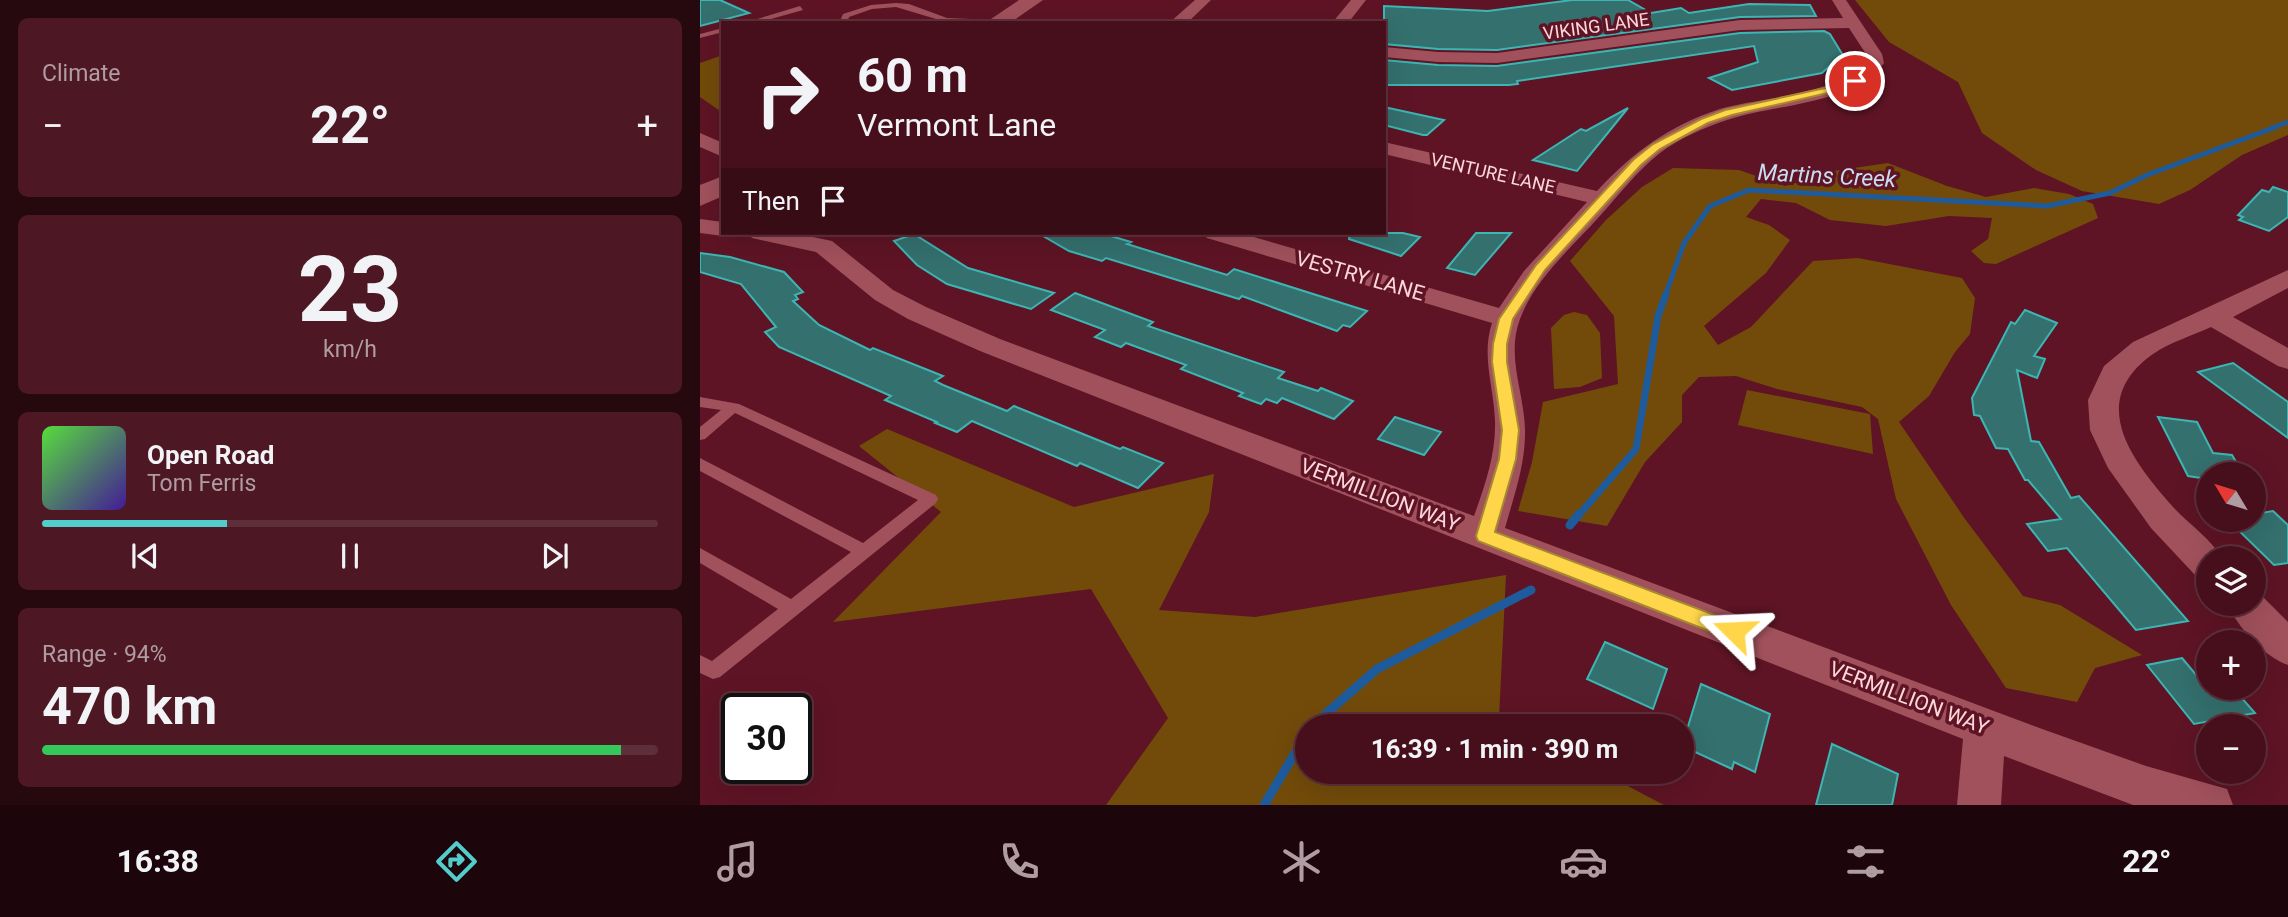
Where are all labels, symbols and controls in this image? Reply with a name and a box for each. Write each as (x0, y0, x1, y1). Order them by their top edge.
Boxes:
street label: VIKING LANE (1542, 8, 1650, 44)
text: 60 m (857, 47, 968, 104)
icon: right (742, 49, 833, 140)
pin (1825, 51, 1885, 111)
text: Climate (42, 60, 121, 87)
icon: arrive (1836, 62, 1874, 100)
text: 22° (310, 95, 390, 156)
text: − (42, 104, 64, 148)
text: + (636, 104, 658, 148)
text: Vermont Lane (857, 106, 1056, 144)
street label: VENTURE LANE (1429, 148, 1557, 198)
water label: Martins Creek (1757, 159, 1898, 193)
icon: arrive (814, 182, 852, 220)
text: Then (742, 186, 800, 216)
text: 23 (298, 237, 402, 343)
street label: VESTRY LANE (1293, 246, 1427, 306)
text: km/h (323, 336, 377, 363)
text: Open Road (147, 440, 275, 470)
street label: VERMILLION WAY (1297, 454, 1463, 537)
north arrow (2196, 462, 2266, 532)
map controls (2196, 462, 2266, 784)
text: Tom Ferris (147, 470, 256, 497)
icon: previous (126, 537, 164, 575)
icon: pause (331, 537, 369, 575)
icon: next (536, 537, 574, 575)
button: layers (2196, 546, 2266, 616)
position arrow (1697, 594, 1771, 668)
button: + (2196, 630, 2266, 700)
text: Range · 94% (42, 641, 167, 668)
street label: VERMILLION WAY (1826, 657, 1992, 740)
text: 470 km (42, 676, 217, 737)
speed limit sign: 30 (721, 693, 812, 784)
button: − (2196, 714, 2266, 784)
text: 16:39 · 1 min · 390 m (1371, 734, 1618, 764)
icon: directions (432, 837, 481, 886)
icon: music (713, 837, 762, 886)
icon: phone (995, 837, 1044, 886)
icon: climate (1277, 837, 1326, 886)
icon: car (1559, 837, 1608, 886)
icon: filters (1841, 837, 1890, 886)
text: 16:38 (116, 842, 199, 880)
text: 22° (2122, 842, 2172, 880)

